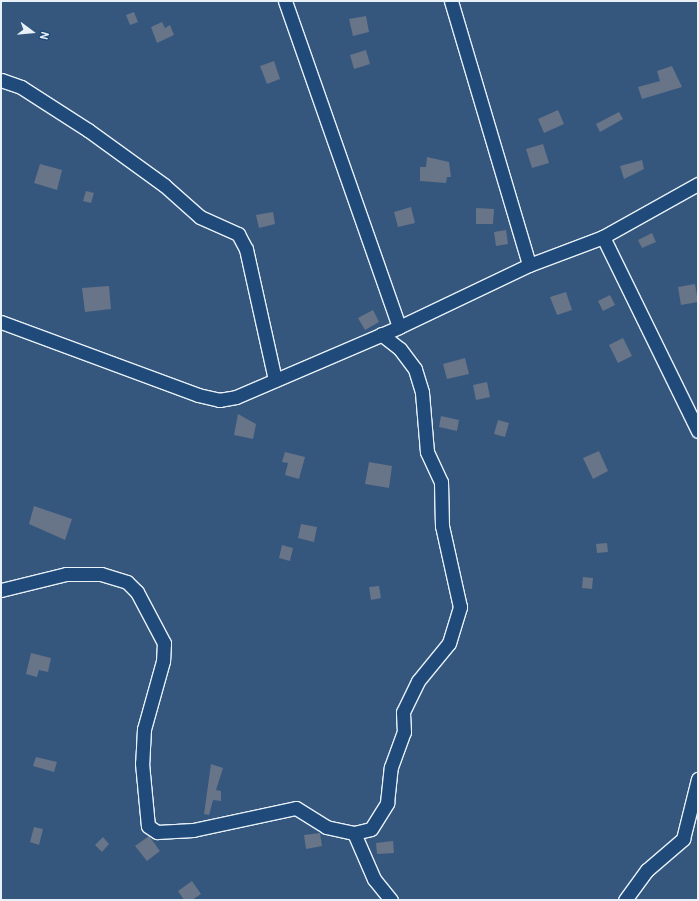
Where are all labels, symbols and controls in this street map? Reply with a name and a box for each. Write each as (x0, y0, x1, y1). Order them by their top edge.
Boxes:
north arrow (12, 12, 52, 52)
text: N (37, 30, 51, 41)

